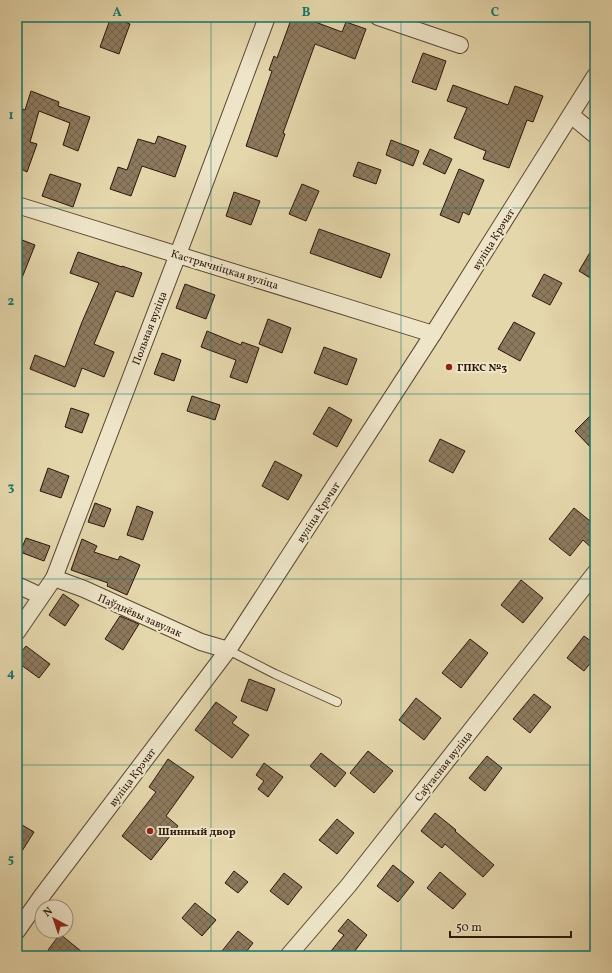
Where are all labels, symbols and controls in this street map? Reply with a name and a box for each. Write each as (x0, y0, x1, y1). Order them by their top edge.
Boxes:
text: A (112, 4, 122, 22)
text: B (302, 4, 311, 22)
text: C (491, 4, 499, 22)
text: 1 (8, 107, 14, 125)
street label: вуліца Крэчат (469, 206, 519, 273)
street label: Кастрычніцкая вуліца (169, 247, 281, 294)
street label: Польная вуліца (129, 289, 172, 368)
text: 2 (8, 293, 15, 311)
place label: ГПКС №3 (457, 361, 507, 376)
marker: ГПКС №3 (444, 362, 454, 372)
text: 3 (8, 479, 15, 497)
street label: вуліца Крэчат (294, 479, 345, 546)
street label: Паўднёвы завулак (95, 591, 184, 642)
text: 4 (7, 665, 15, 683)
street label: Саўгасная вуліца (412, 728, 477, 805)
street label: вуліца Крэчат (106, 745, 160, 810)
place label: Шинный двор (158, 825, 236, 840)
marker: Шинный двор (145, 826, 155, 836)
text: 5 (8, 851, 14, 869)
north arrow (34, 899, 74, 939)
text: N (41, 904, 56, 921)
scale bar (450, 913, 571, 939)
text: 50 m (456, 920, 482, 936)

